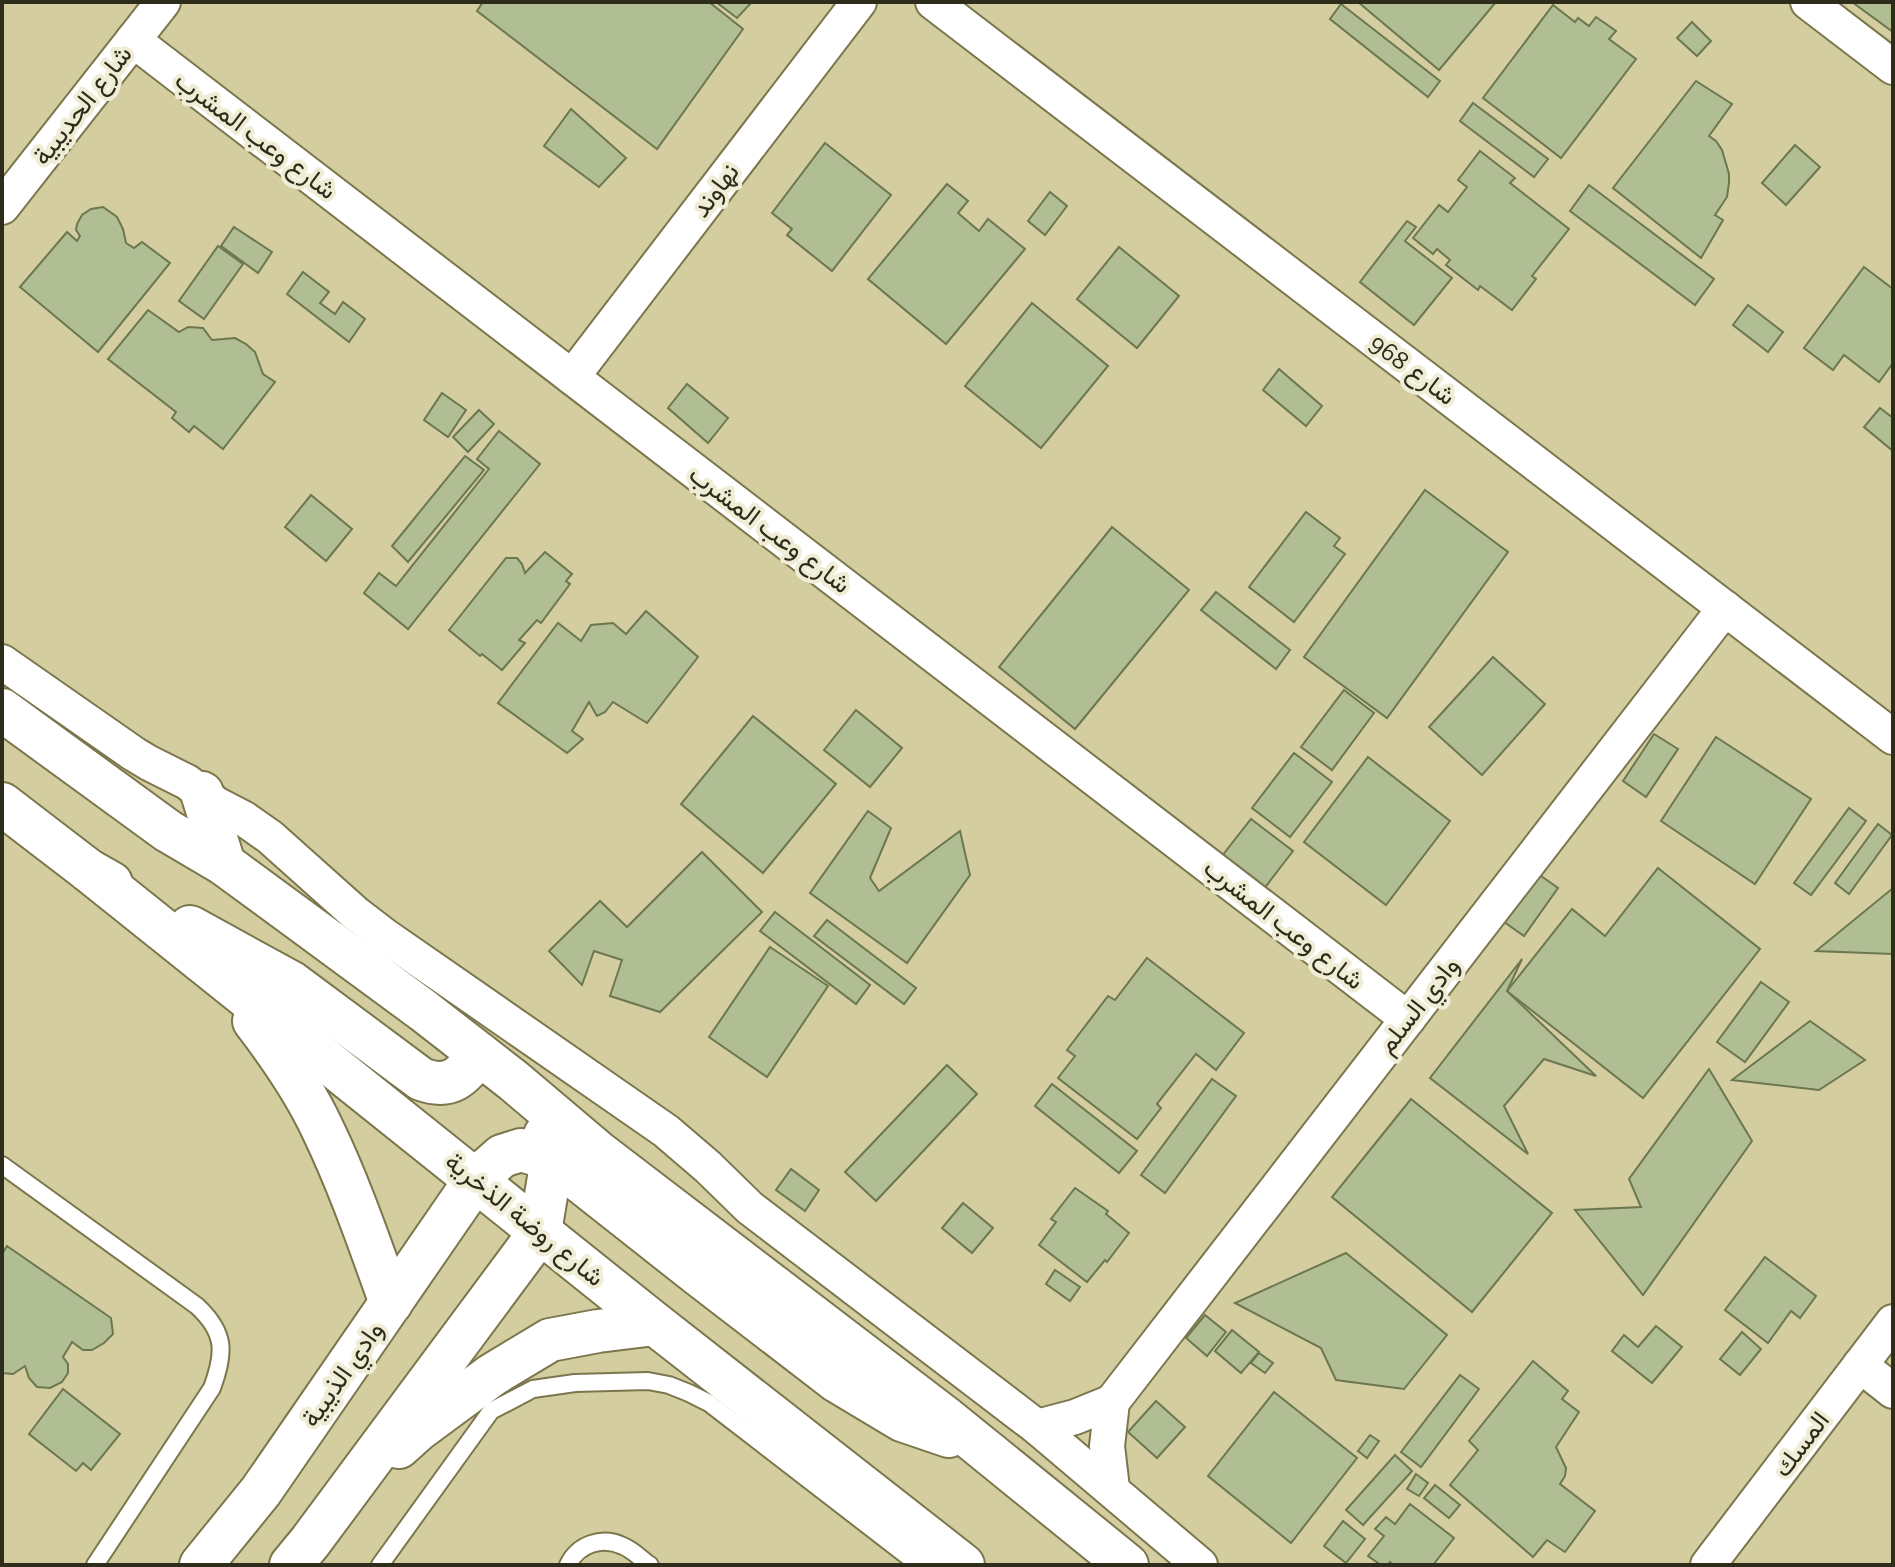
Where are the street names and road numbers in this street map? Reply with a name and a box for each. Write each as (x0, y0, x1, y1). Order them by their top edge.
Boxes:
street label: شارع الحديبية (25, 39, 140, 173)
street label: شارع وعب المشرب (168, 64, 343, 208)
street label: نهاوند (684, 156, 746, 224)
street label: شارع 968 (1362, 326, 1462, 413)
street label: شارع وعب المشرب (682, 458, 857, 602)
street label: شارع وعب المشرب (1196, 852, 1370, 998)
street label: وادي السلم (1370, 950, 1470, 1063)
street label: شارع روضة الذخرية (438, 1145, 611, 1295)
street label: وادي الذيبية (294, 1315, 394, 1436)
street label: المسك (1766, 1405, 1836, 1483)

